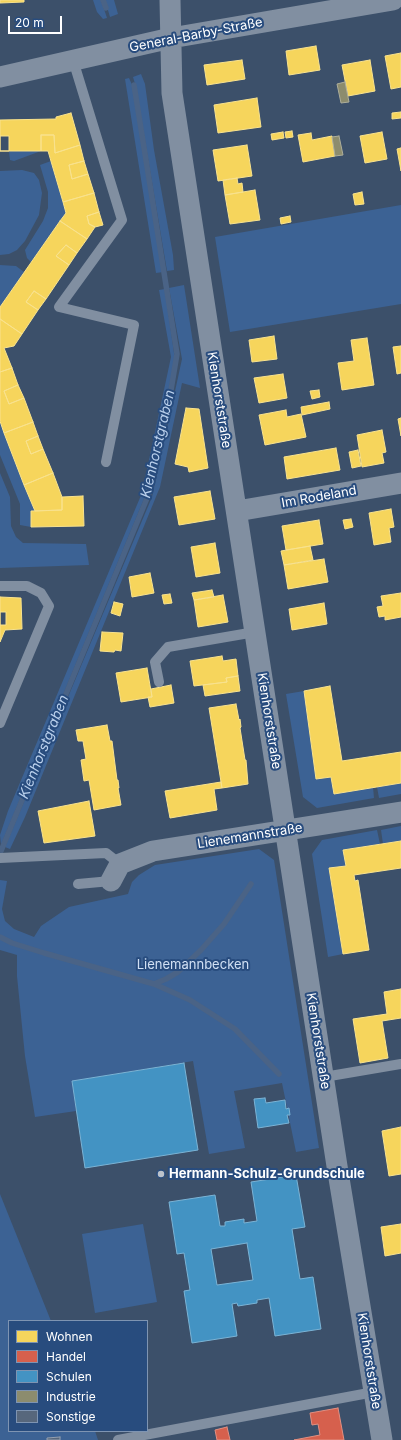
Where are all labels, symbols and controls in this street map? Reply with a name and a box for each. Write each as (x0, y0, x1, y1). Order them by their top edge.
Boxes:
scale bar (10, 8, 64, 34)
street label: General-Barby-Straße (128, 14, 264, 56)
text: 20 m (15, 15, 44, 30)
street label: Kienhorststraße (204, 351, 234, 449)
water label: Kienhorstgraben (137, 388, 179, 500)
street label: Im Rodeland (280, 483, 358, 511)
street label: Kienhorststraße (254, 672, 284, 770)
water label: Kienhorstgraben (16, 693, 72, 801)
street label: Lienemannstraße (196, 820, 304, 852)
park label: Lienemannbecken (137, 957, 249, 973)
street label: Kienhorststraße (303, 992, 333, 1090)
place label: Hermann-Schulz-Grundschule (169, 1166, 365, 1182)
marker: Hermann-Schulz-Grundschule (156, 1169, 166, 1179)
street label: Kienhorststraße (354, 1312, 384, 1410)
legend (8, 1320, 148, 1432)
text: Wohnen (46, 1329, 93, 1344)
text: Handel (46, 1349, 86, 1364)
text: Schulen (46, 1369, 92, 1384)
text: Industrie (46, 1389, 96, 1404)
text: Sonstige (46, 1409, 96, 1424)

